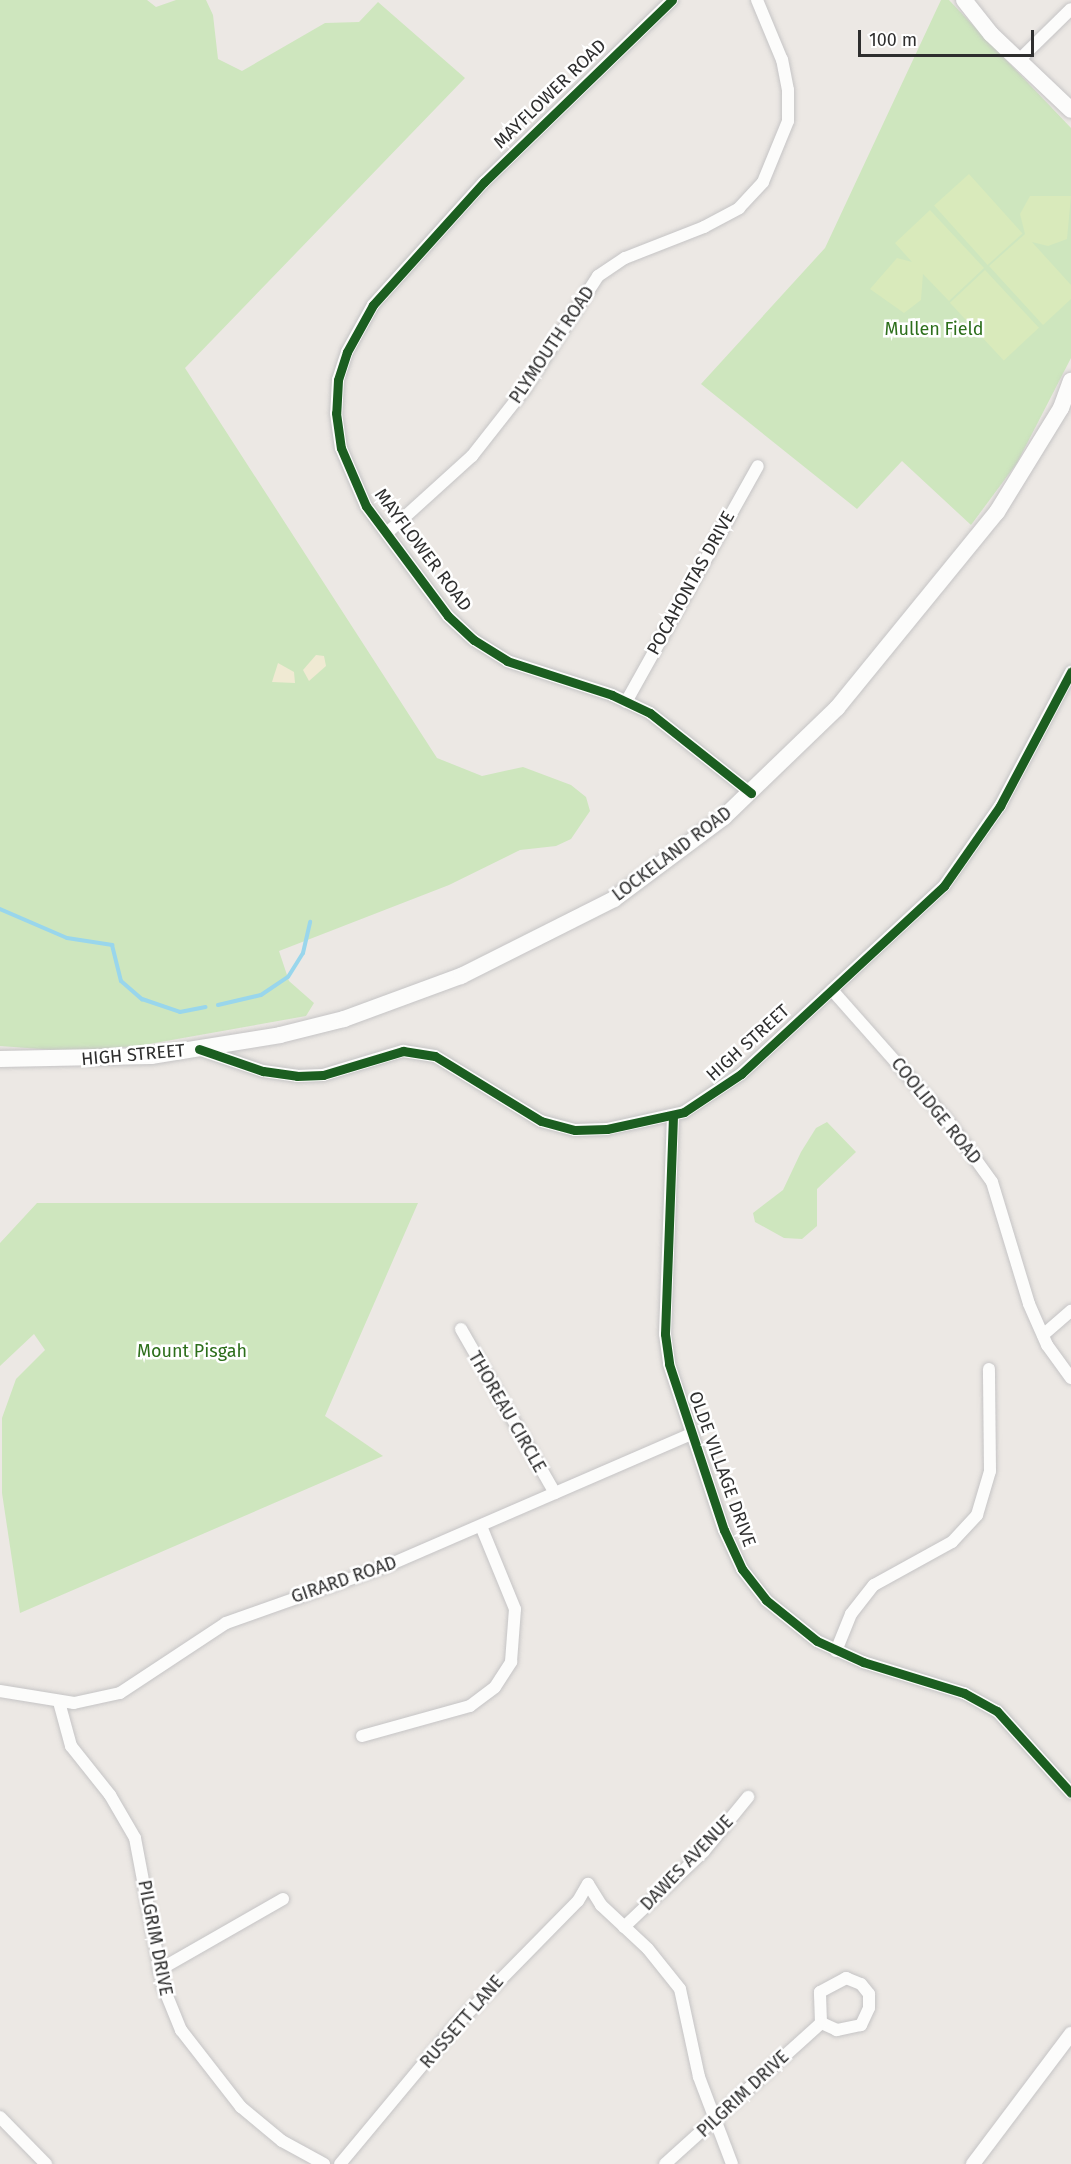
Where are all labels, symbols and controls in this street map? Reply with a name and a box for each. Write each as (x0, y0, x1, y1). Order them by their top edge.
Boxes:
scale bar (861, 18, 1036, 56)
text: 100 m (869, 29, 917, 51)
street label: MAYFLOWER ROAD (489, 35, 611, 153)
street label: PLYMOUTH ROAD (505, 282, 599, 408)
park label: Mullen Field (884, 318, 984, 340)
street label: MAYFLOWER ROAD (370, 484, 476, 616)
street label: POCAHONTAS DRIVE (643, 507, 739, 659)
street label: LOCKELAND ROAD (608, 802, 736, 906)
street label: HIGH STREET (702, 1000, 794, 1086)
street label: HIGH STREET (80, 1040, 186, 1070)
street label: COOLIDGE ROAD (886, 1053, 986, 1169)
park label: Mount Pisgah (137, 1340, 247, 1362)
street label: THOREAU CIRCLE (464, 1348, 550, 1476)
street label: OLDE VILLAGE DRIVE (684, 1388, 760, 1550)
street label: GIRARD ROAD (288, 1552, 400, 1608)
street label: DAWES AVENUE (636, 1811, 738, 1915)
street label: PILGRIM DRIVE (133, 1878, 177, 1998)
street label: RUSSETT LANE (416, 1971, 508, 2073)
street label: PILGRIM DRIVE (693, 2046, 793, 2142)

